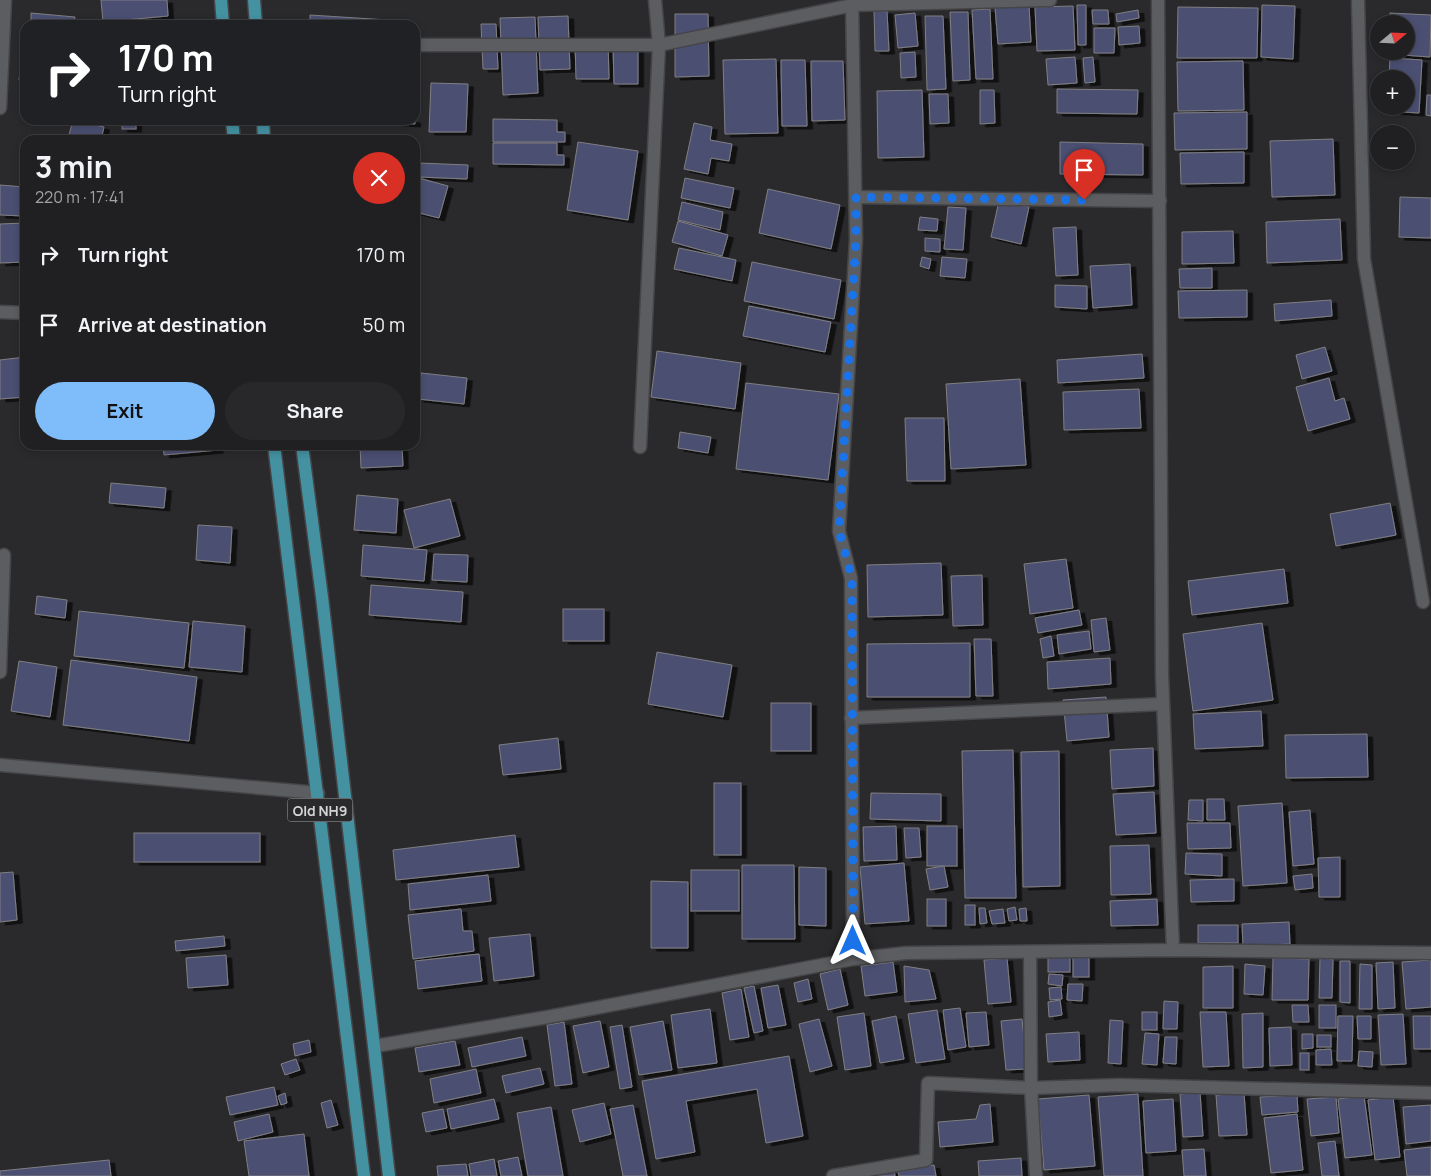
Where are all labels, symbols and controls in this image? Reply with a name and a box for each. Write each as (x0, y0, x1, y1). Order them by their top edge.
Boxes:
north arrow (1370, 15, 1415, 60)
map controls (1370, 15, 1415, 170)
text: 170 m (118, 34, 214, 82)
icon: right (35, 40, 100, 105)
button: + (1370, 70, 1415, 115)
text: Turn right (118, 79, 216, 109)
button: − (1370, 125, 1415, 170)
text: 3 min (35, 146, 113, 187)
pin (1063, 149, 1105, 200)
button: close (353, 152, 405, 204)
icon: arrive (1070, 156, 1098, 184)
text: 220 m · 17:41 (35, 186, 125, 208)
icon: right (35, 241, 63, 269)
text: Turn right (78, 242, 168, 268)
text: 170 m (357, 242, 405, 268)
icon: arrive (35, 311, 63, 339)
text: Arrive at destination (78, 312, 267, 338)
text: 50 m (363, 312, 405, 338)
button: Exit (35, 382, 215, 440)
button: Share (225, 382, 405, 440)
road number: Old NH9 (288, 798, 352, 822)
position arrow (826, 914, 878, 966)

